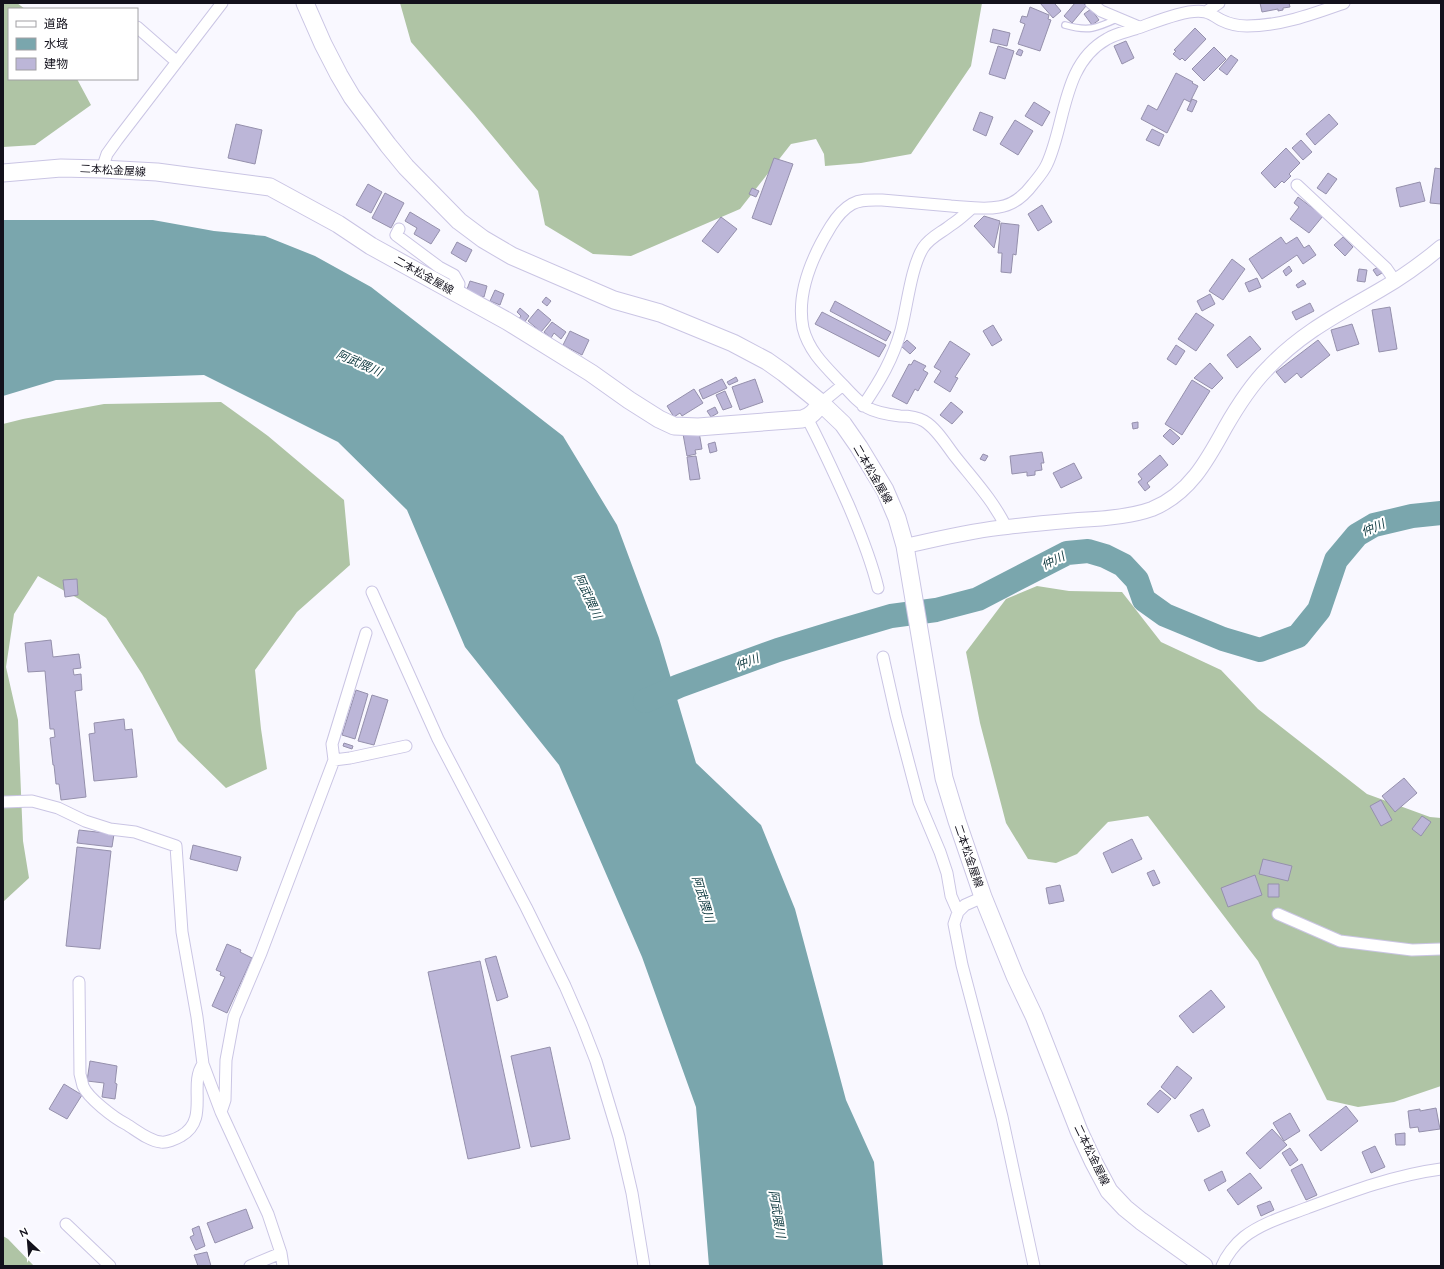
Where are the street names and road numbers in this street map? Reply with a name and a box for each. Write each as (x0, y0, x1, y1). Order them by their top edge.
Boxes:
street label: 二本松金屋線 (80, 161, 146, 179)
street label: 二本松金屋線 (392, 253, 456, 297)
street label: 二本松金屋線 (850, 442, 896, 506)
street label: 二本松金屋線 (952, 823, 986, 889)
street label: 二本松金屋線 (1071, 1122, 1113, 1188)

